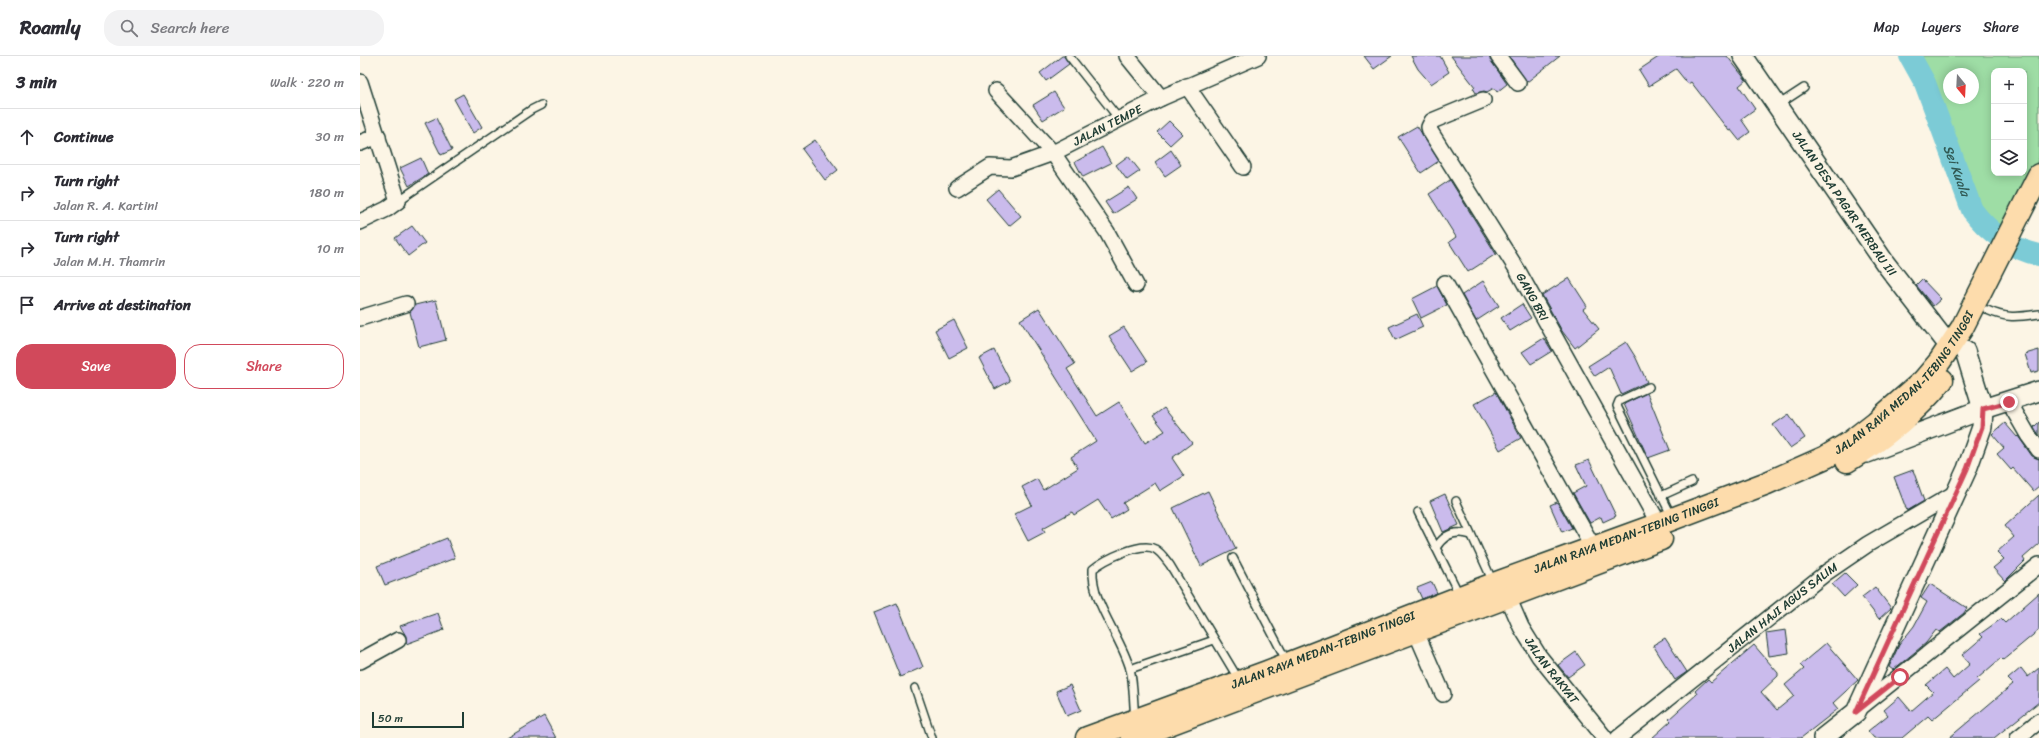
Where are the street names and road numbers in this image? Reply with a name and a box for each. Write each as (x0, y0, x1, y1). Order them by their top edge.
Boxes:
street label: JALAN TEMPE (1068, 98, 1147, 153)
street label: JALAN DESA PAGAR MERBAU III (1786, 125, 1903, 282)
street label: GANG BRI (1510, 268, 1555, 326)
street label: JALAN RAYA MEDAN-TEBING TINGGI (1829, 306, 1980, 461)
street label: JALAN RAYA MEDAN-TEBING TINGGI (1530, 491, 1723, 580)
street label: JALAN HAJI AGUS SALIM (1721, 556, 1843, 659)
street label: JALAN RAYA MEDAN-TEBING TINGGI (1227, 604, 1420, 696)
street label: JALAN RAKYAT (1518, 632, 1586, 710)

